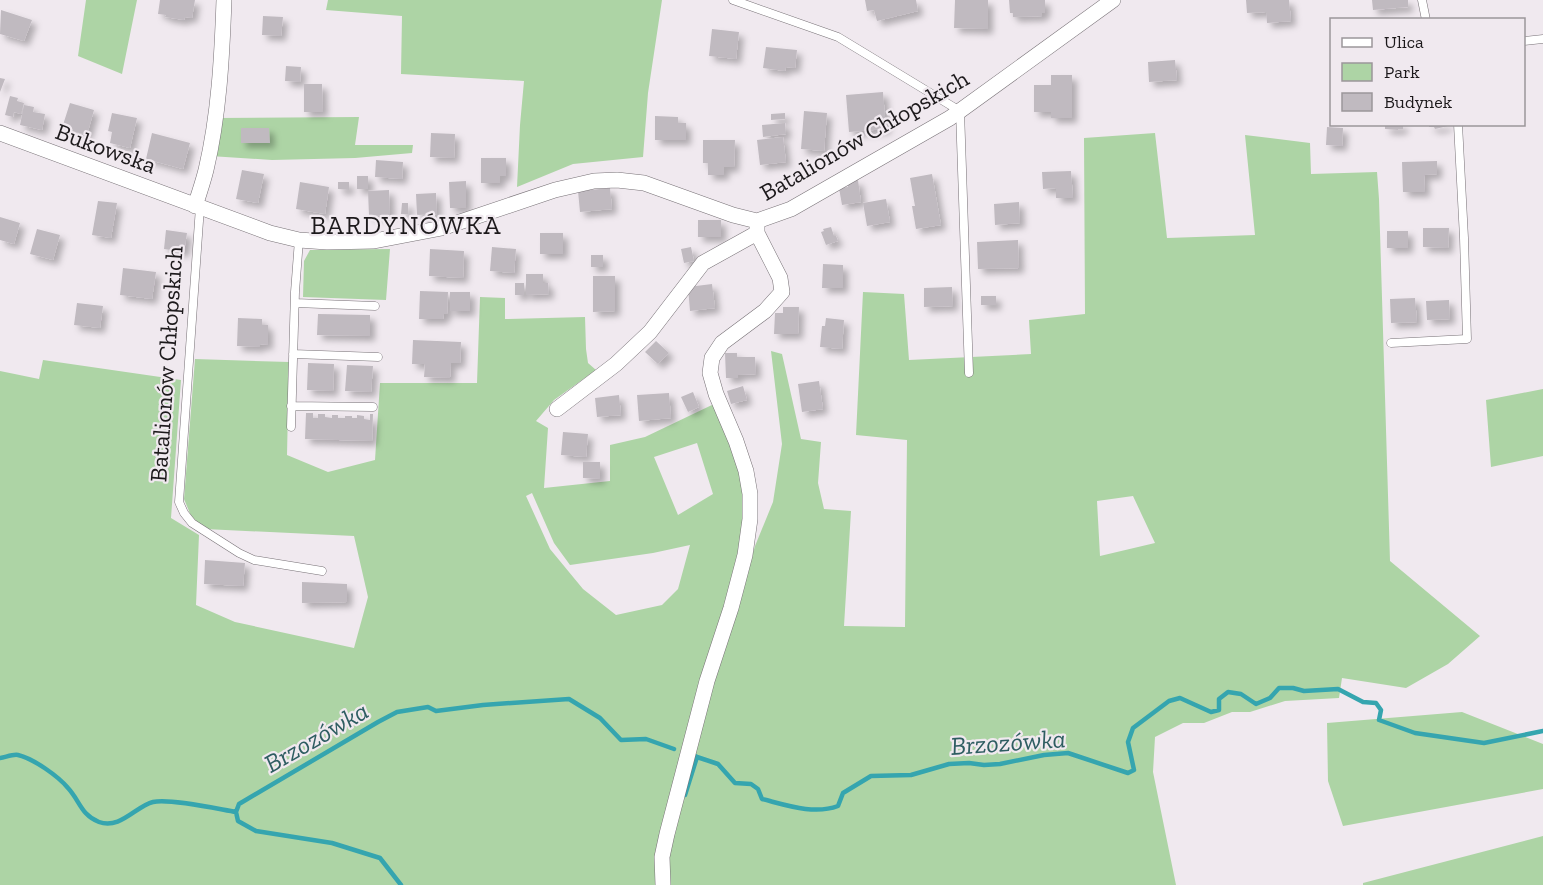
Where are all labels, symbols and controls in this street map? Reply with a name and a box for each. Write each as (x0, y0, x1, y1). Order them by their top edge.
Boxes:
legend (1330, 18, 1525, 126)
text: Ulica (1384, 31, 1424, 53)
text: Park (1384, 61, 1420, 83)
street label: Batalionów Chłopskich (754, 63, 974, 207)
text: Budynek (1384, 91, 1453, 113)
street label: Bukowska (52, 116, 161, 180)
district label: BARDYNÓWKA (310, 209, 502, 241)
street label: Batalionów Chłopskich (143, 245, 189, 483)
water label: Brzozówka (258, 694, 374, 780)
water label: Brzozówka (949, 722, 1067, 762)

